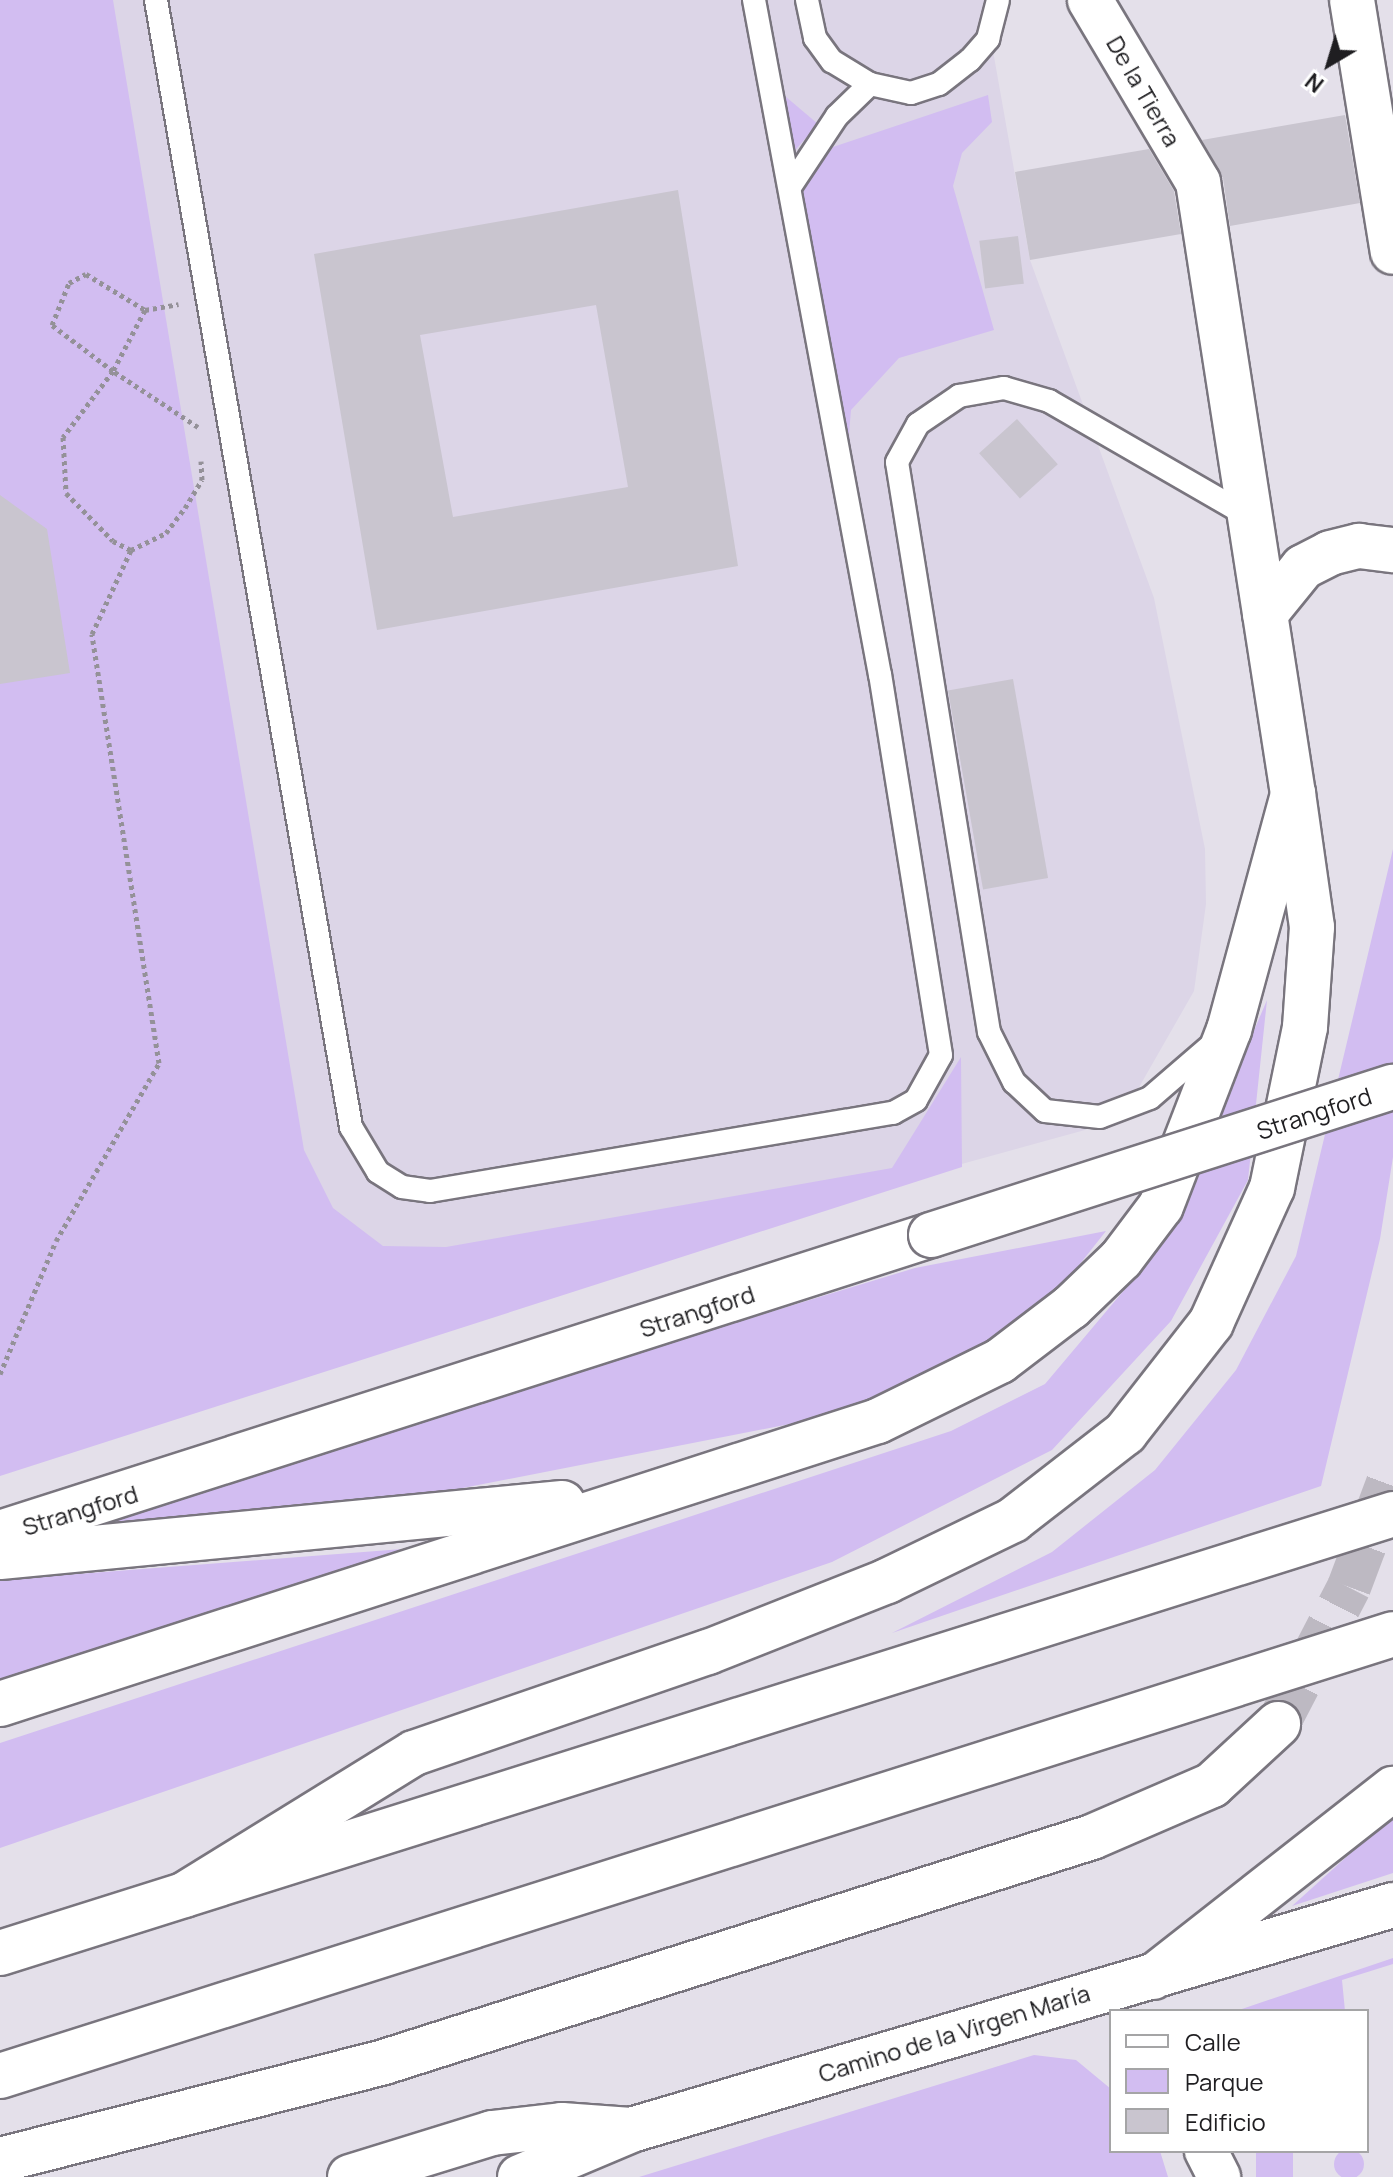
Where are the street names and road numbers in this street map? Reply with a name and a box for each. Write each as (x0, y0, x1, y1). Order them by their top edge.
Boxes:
street label: De la Tierra (1101, 31, 1187, 151)
street label: Strangford (1253, 1081, 1375, 1145)
street label: Strangford (636, 1279, 758, 1343)
street label: Strangford (19, 1479, 141, 1541)
street label: Camino de la Virgen María (815, 1978, 1093, 2088)

